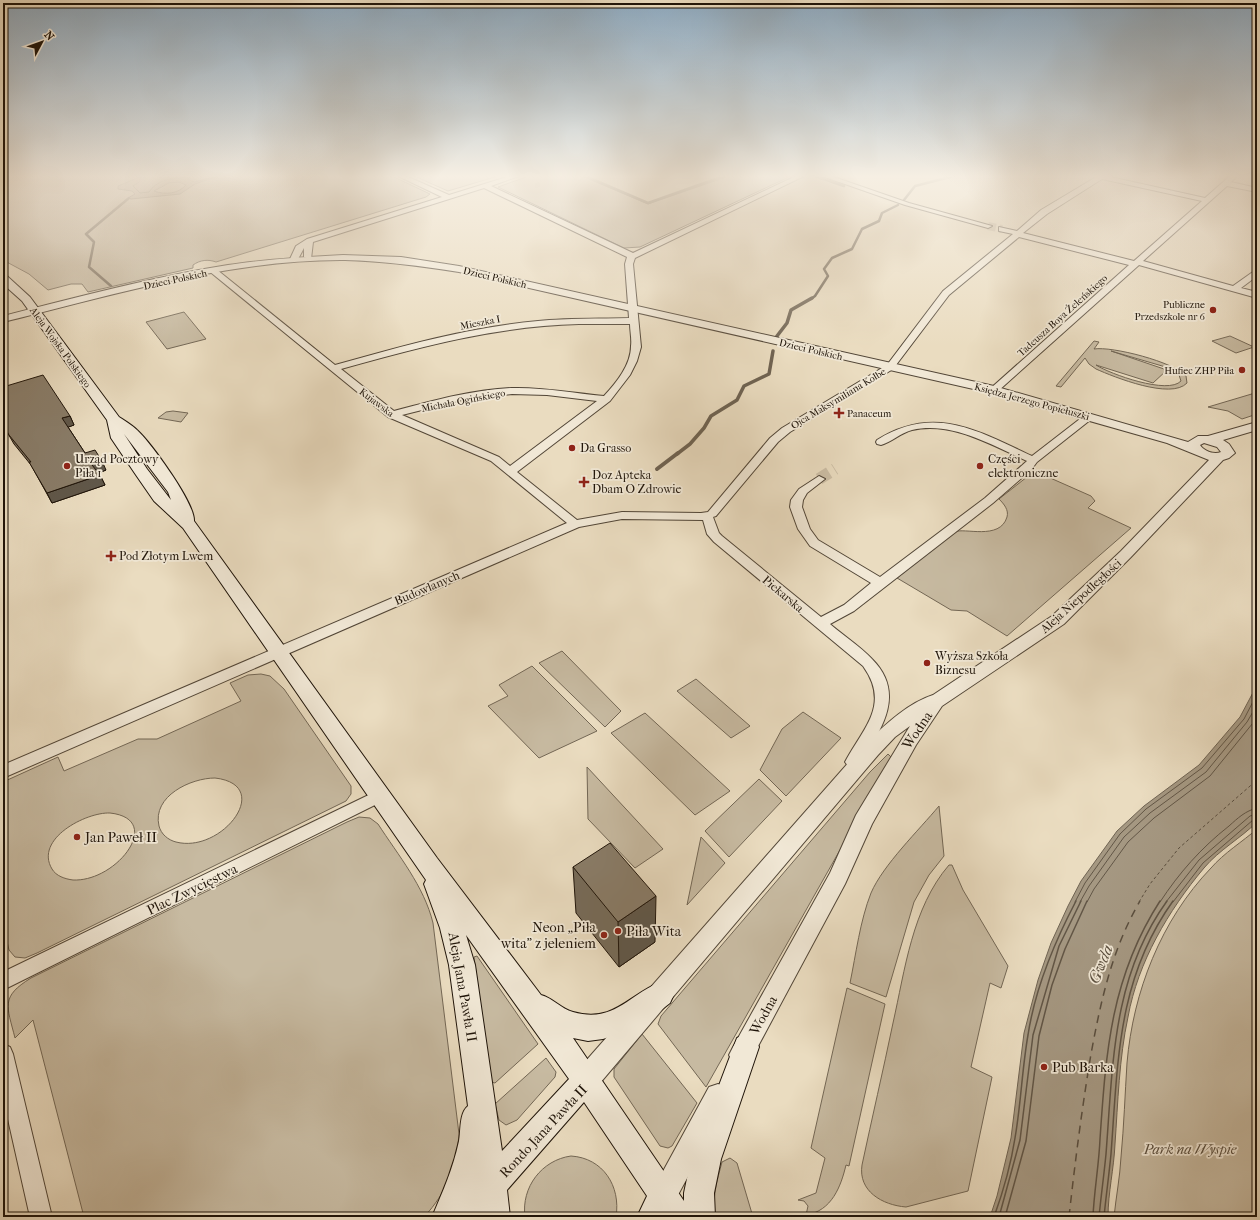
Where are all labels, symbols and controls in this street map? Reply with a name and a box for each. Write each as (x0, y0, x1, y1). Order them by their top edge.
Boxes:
north arrow (22, 22, 62, 62)
text: N (42, 28, 57, 44)
street label: Dzieci Polskich (462, 265, 528, 291)
street label: Dzieci Polskich (142, 267, 208, 293)
street label: Tadeusza Boya Żeleńskiego (1015, 272, 1110, 359)
place label: Publiczne Przedszkole nr 6 (1134, 299, 1206, 323)
street label: Aleja Wojska Polskiego (26, 304, 93, 390)
marker: Publiczne Przedszkole nr 6 (1208, 305, 1218, 315)
street label: Mieszka I (459, 313, 501, 333)
street label: Dzieci Polskich (778, 337, 844, 363)
place label: Hufiec ZHP Piła (1164, 365, 1234, 377)
marker: Hufiec ZHP Piła (1237, 365, 1247, 375)
street label: Ojca Maksymiliana Kolbe (789, 366, 888, 432)
street label: Księdza Jerzego Popiełuszki (973, 381, 1091, 423)
street label: Kujawska (357, 386, 397, 420)
street label: Michała Ogińskiego (420, 387, 506, 415)
marker: Panaceum (834, 408, 844, 418)
place label: Panaceum (847, 408, 892, 420)
place label: Da Grasso (580, 441, 631, 455)
marker: Da Grasso (567, 443, 577, 453)
place label: Urząd Pocztowy Piła 1 (75, 452, 159, 480)
place label: Części elektroniczne (988, 452, 1058, 480)
marker: Urząd Pocztowy Piła 1 (62, 461, 72, 471)
marker: Części elektroniczne (975, 461, 985, 471)
place label: Doz Apteka Dbam O Zdrowie (592, 468, 682, 496)
marker: Doz Apteka Dbam O Zdrowie (579, 477, 589, 487)
place label: Pod Złotym Lwem (119, 549, 213, 563)
marker: Pod Złotym Lwem (106, 551, 116, 561)
street label: Aleja Niepodległości (1037, 556, 1125, 637)
street label: Budowlanych (392, 568, 462, 608)
street label: Piekarska (760, 573, 807, 616)
place label: Wyższa Szkoła Biznesu (934, 649, 1009, 677)
marker: Wyższa Szkoła Biznesu (922, 658, 932, 668)
street label: Wodna (898, 708, 937, 753)
place label: Jan Paweł II (84, 829, 157, 846)
marker: Jan Paweł II (72, 832, 82, 842)
street label: Plac Zwycięstwa (144, 860, 241, 919)
place label: Neon „Piła wita” z jeleniem (500, 919, 597, 952)
place label: Piła Wita (626, 923, 682, 940)
marker: Piła Wita (613, 926, 623, 936)
street label: Aleja Jana Pawła II (444, 930, 481, 1044)
marker: Neon „Piła wita” z jeleniem (599, 930, 609, 940)
water label: Gwda (1084, 942, 1117, 986)
street label: Wodna (745, 992, 781, 1039)
place label: Pub Barka (1052, 1059, 1114, 1076)
marker: Pub Barka (1039, 1062, 1049, 1072)
street label: Rondo Jana Pawła II (496, 1081, 591, 1181)
park label: Park na Wyspie (1143, 1141, 1237, 1158)

